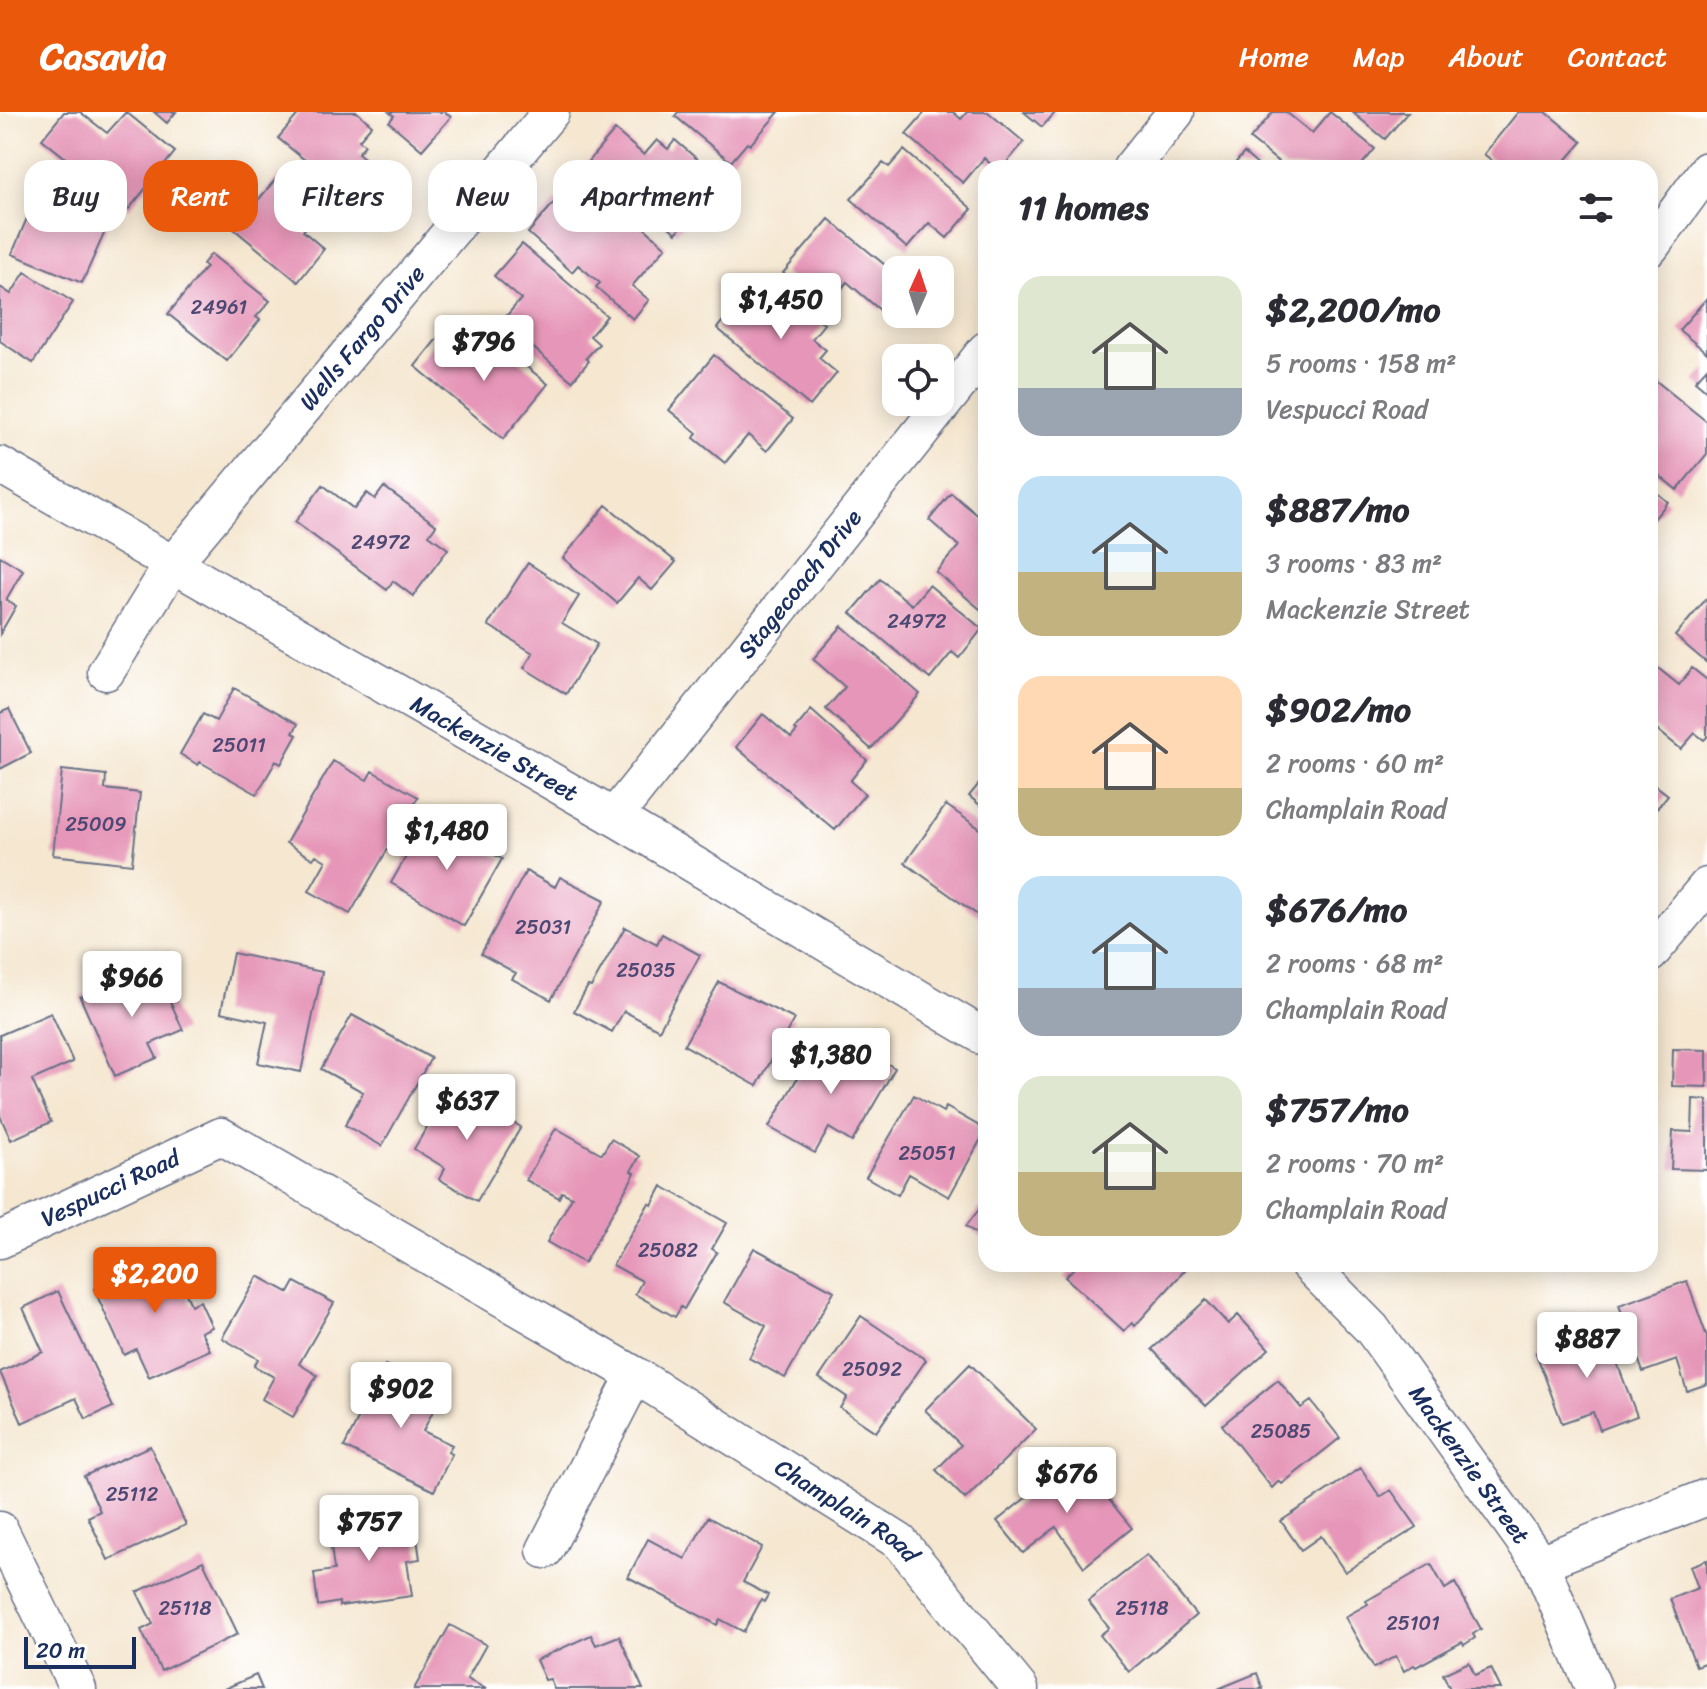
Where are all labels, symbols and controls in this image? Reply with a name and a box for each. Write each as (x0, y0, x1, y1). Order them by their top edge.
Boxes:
text: Casavia (40, 23, 167, 90)
text: Home (1239, 32, 1309, 81)
text: Map (1353, 32, 1404, 81)
text: About (1448, 32, 1524, 81)
text: Contact (1568, 32, 1667, 81)
chip: Buy (24, 160, 127, 232)
chip: Rent (143, 160, 258, 232)
chip: Filters (274, 160, 412, 232)
chip: New (428, 160, 537, 232)
chip: Apartment (553, 160, 741, 232)
text: 11 homes (1018, 178, 1149, 238)
icon: filters (1574, 186, 1618, 230)
street label: Wells Fargo Drive (288, 255, 436, 420)
north arrow (882, 256, 954, 328)
map controls (882, 256, 954, 416)
pin: $1,450 (716, 273, 846, 341)
text: $1,450 (739, 276, 823, 322)
text: $2,200/mo (1266, 280, 1441, 340)
house number: 24961 (191, 290, 247, 325)
icon: home (1082, 308, 1178, 404)
pin: $796 (437, 315, 531, 383)
text: $796 (452, 318, 516, 364)
text: 5 rooms · 158 m² (1266, 340, 1457, 386)
button: locate (882, 344, 954, 416)
text: Vespucci Road (1266, 386, 1428, 432)
text: $887/mo (1266, 480, 1410, 540)
street label: Stagecoach Drive (726, 499, 873, 668)
icon: home (1082, 508, 1178, 604)
house number: 24972 (351, 525, 411, 560)
text: 3 rooms · 83 m² (1266, 540, 1442, 586)
text: Mackenzie Street (1266, 586, 1470, 632)
house number: 24972 (887, 604, 947, 639)
text: $902/mo (1266, 680, 1411, 740)
street label: Mackenzie Street (402, 683, 587, 814)
icon: home (1082, 708, 1178, 804)
house number: 25011 (212, 728, 266, 763)
text: 2 rooms · 60 m² (1266, 740, 1444, 786)
text: Champlain Road (1266, 786, 1447, 832)
pin: $1,480 (382, 804, 512, 872)
house number: 25009 (65, 807, 127, 842)
text: $1,480 (405, 807, 489, 853)
text: $676/mo (1266, 880, 1407, 940)
icon: home (1082, 908, 1178, 1004)
house number: 25031 (515, 910, 571, 945)
text: 2 rooms · 68 m² (1266, 940, 1443, 986)
pin: $966 (85, 951, 179, 1019)
house number: 25035 (616, 953, 676, 988)
text: $966 (101, 954, 164, 1000)
text: Champlain Road (1266, 986, 1447, 1032)
pin: $1,380 (766, 1028, 896, 1096)
text: $1,380 (790, 1031, 872, 1077)
pin: $637 (420, 1074, 514, 1142)
text: $637 (436, 1077, 498, 1123)
text: $757/mo (1266, 1080, 1409, 1140)
icon: home (1082, 1108, 1178, 1204)
house number: 25051 (898, 1136, 956, 1171)
street label: Vespucci Road (34, 1137, 188, 1239)
text: 2 rooms · 70 m² (1266, 1140, 1444, 1186)
text: Champlain Road (1266, 1186, 1447, 1232)
house number: 25082 (638, 1233, 698, 1268)
pin: $2,200 (90, 1247, 220, 1315)
text: $2,200 (111, 1250, 199, 1296)
pin: $887 (1540, 1312, 1634, 1380)
text: $887 (1555, 1315, 1619, 1361)
house number: 25092 (842, 1352, 903, 1387)
pin: $902 (354, 1362, 448, 1430)
text: $902 (369, 1365, 433, 1411)
street label: Mackenzie Street (1397, 1376, 1541, 1553)
house number: 25085 (1251, 1414, 1311, 1449)
street label: Champlain Road (766, 1447, 931, 1573)
pin: $676 (1020, 1447, 1114, 1515)
text: $676 (1036, 1450, 1098, 1496)
house number: 25112 (106, 1477, 159, 1512)
pin: $757 (322, 1495, 416, 1563)
text: $757 (337, 1498, 401, 1544)
house number: 25118 (159, 1591, 211, 1626)
house number: 25118 (1116, 1591, 1168, 1626)
house number: 25101 (1386, 1606, 1440, 1641)
text: 20 m (36, 1631, 85, 1670)
scale bar (24, 1633, 136, 1669)

